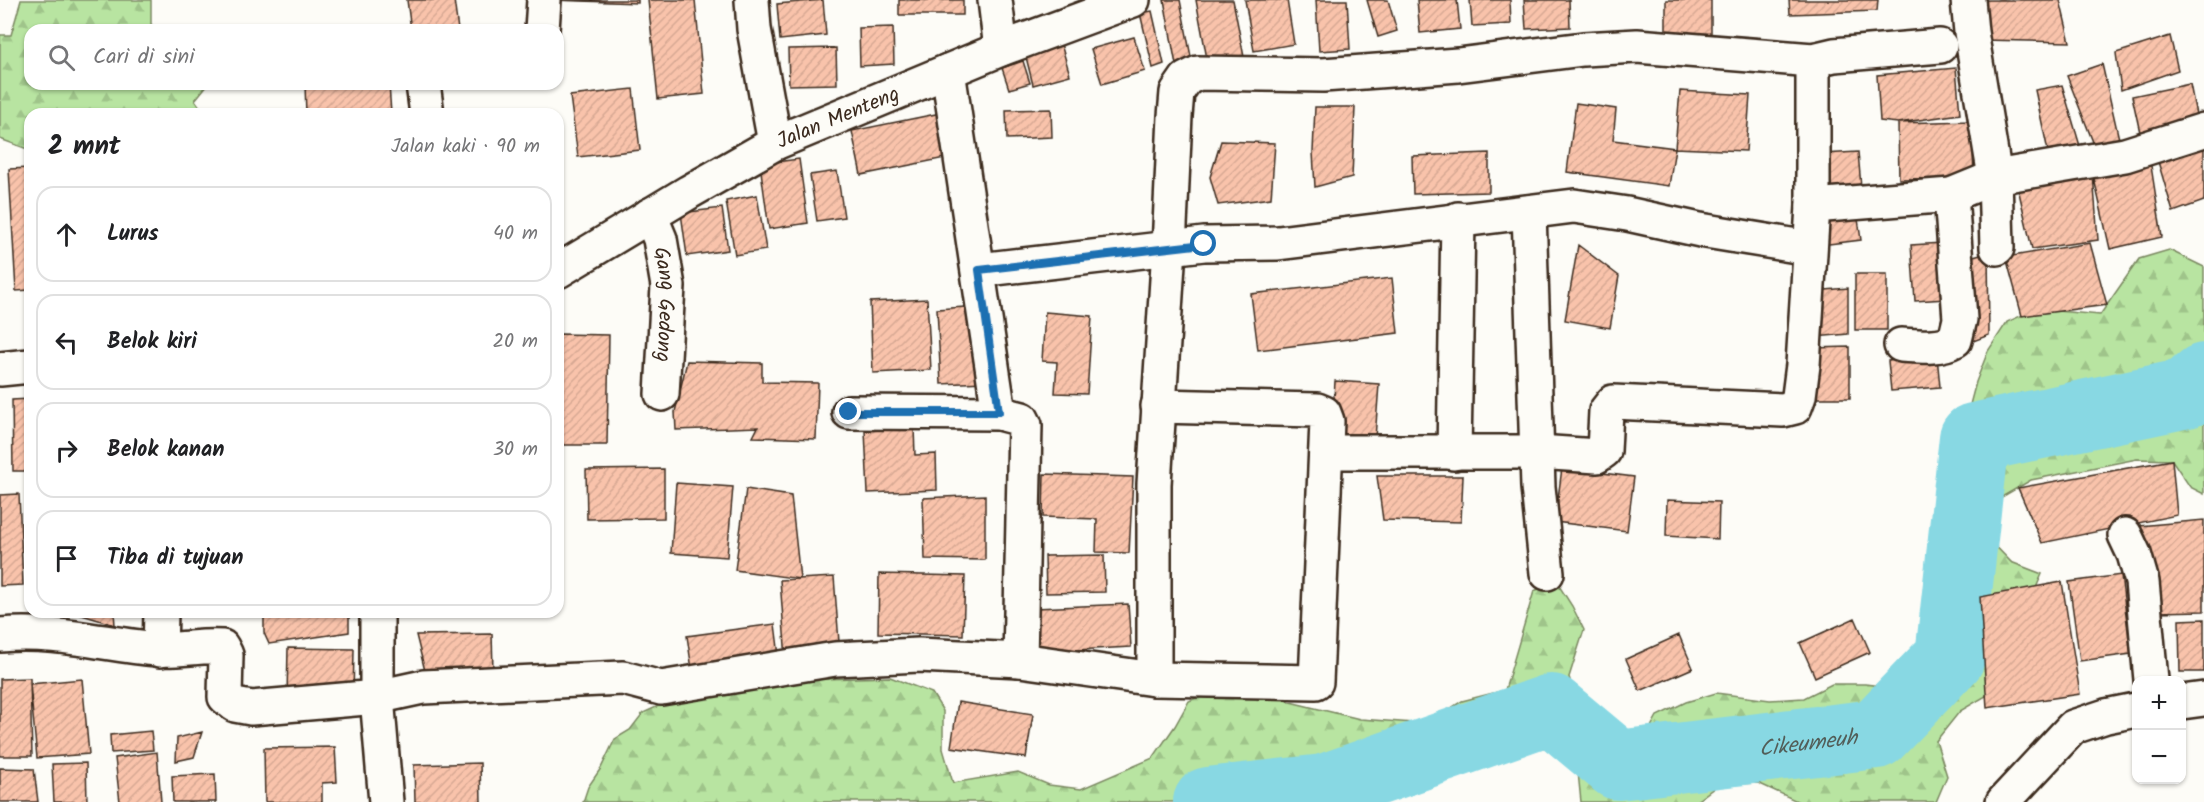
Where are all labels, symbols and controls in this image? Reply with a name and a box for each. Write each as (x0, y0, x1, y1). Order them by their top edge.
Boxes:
search box (24, 24, 564, 90)
text: Cari di sini (93, 40, 194, 75)
icon: search (45, 41, 78, 74)
street label: Jalan Menteng (772, 78, 905, 159)
text: 2 mnt (48, 126, 121, 168)
text: Jalan kaki · 90 m (391, 131, 540, 163)
text: Lurus (107, 217, 159, 252)
icon: ahead (50, 218, 83, 251)
text: 40 m (493, 218, 538, 250)
route start (1190, 230, 1216, 256)
street label: Gang Gedong (644, 244, 684, 363)
text: Belok kiri (107, 325, 197, 360)
icon: left (50, 326, 83, 359)
text: 20 m (492, 326, 538, 358)
route end (835, 398, 861, 424)
text: Belok kanan (107, 433, 224, 468)
icon: right (50, 434, 83, 467)
text: 30 m (493, 434, 538, 466)
text: Tiba di tujuan (107, 541, 243, 576)
icon: arrive (50, 542, 83, 575)
map controls (2132, 676, 2186, 784)
button: + (2132, 676, 2186, 730)
water label: Cikeumeuh (1757, 721, 1862, 768)
button: − (2132, 730, 2186, 784)

